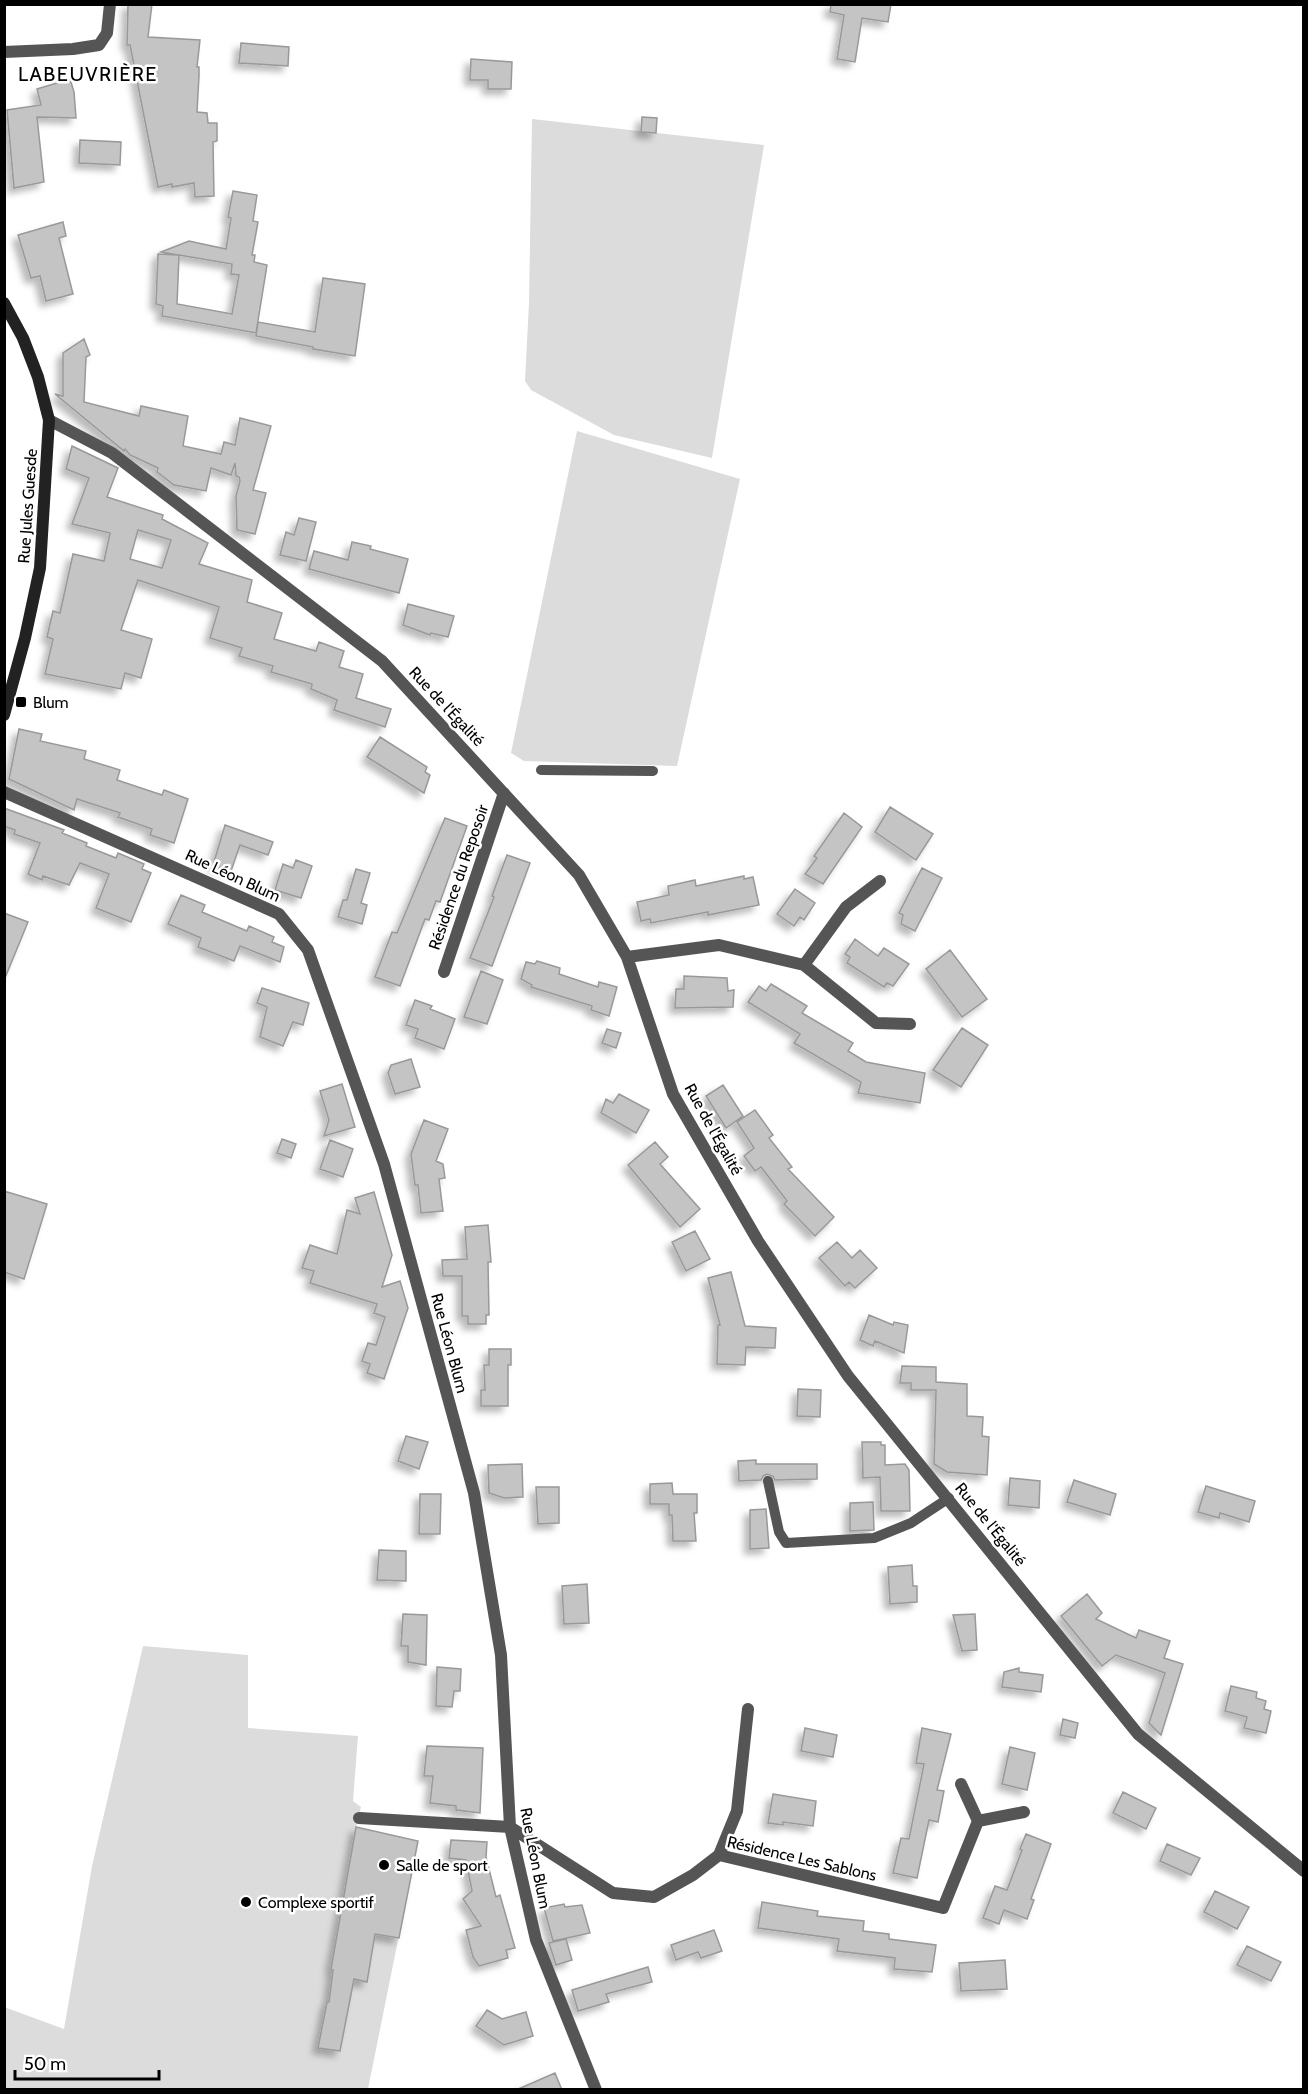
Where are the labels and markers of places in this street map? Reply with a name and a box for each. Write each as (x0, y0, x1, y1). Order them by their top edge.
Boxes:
place label: Blum (33, 693, 69, 712)
marker: Blum (14, 695, 28, 709)
place label: Salle de sport (396, 1856, 488, 1875)
marker: Salle de sport (377, 1858, 391, 1872)
place label: Complexe sportif (258, 1893, 374, 1912)
marker: Complexe sportif (239, 1895, 253, 1909)

